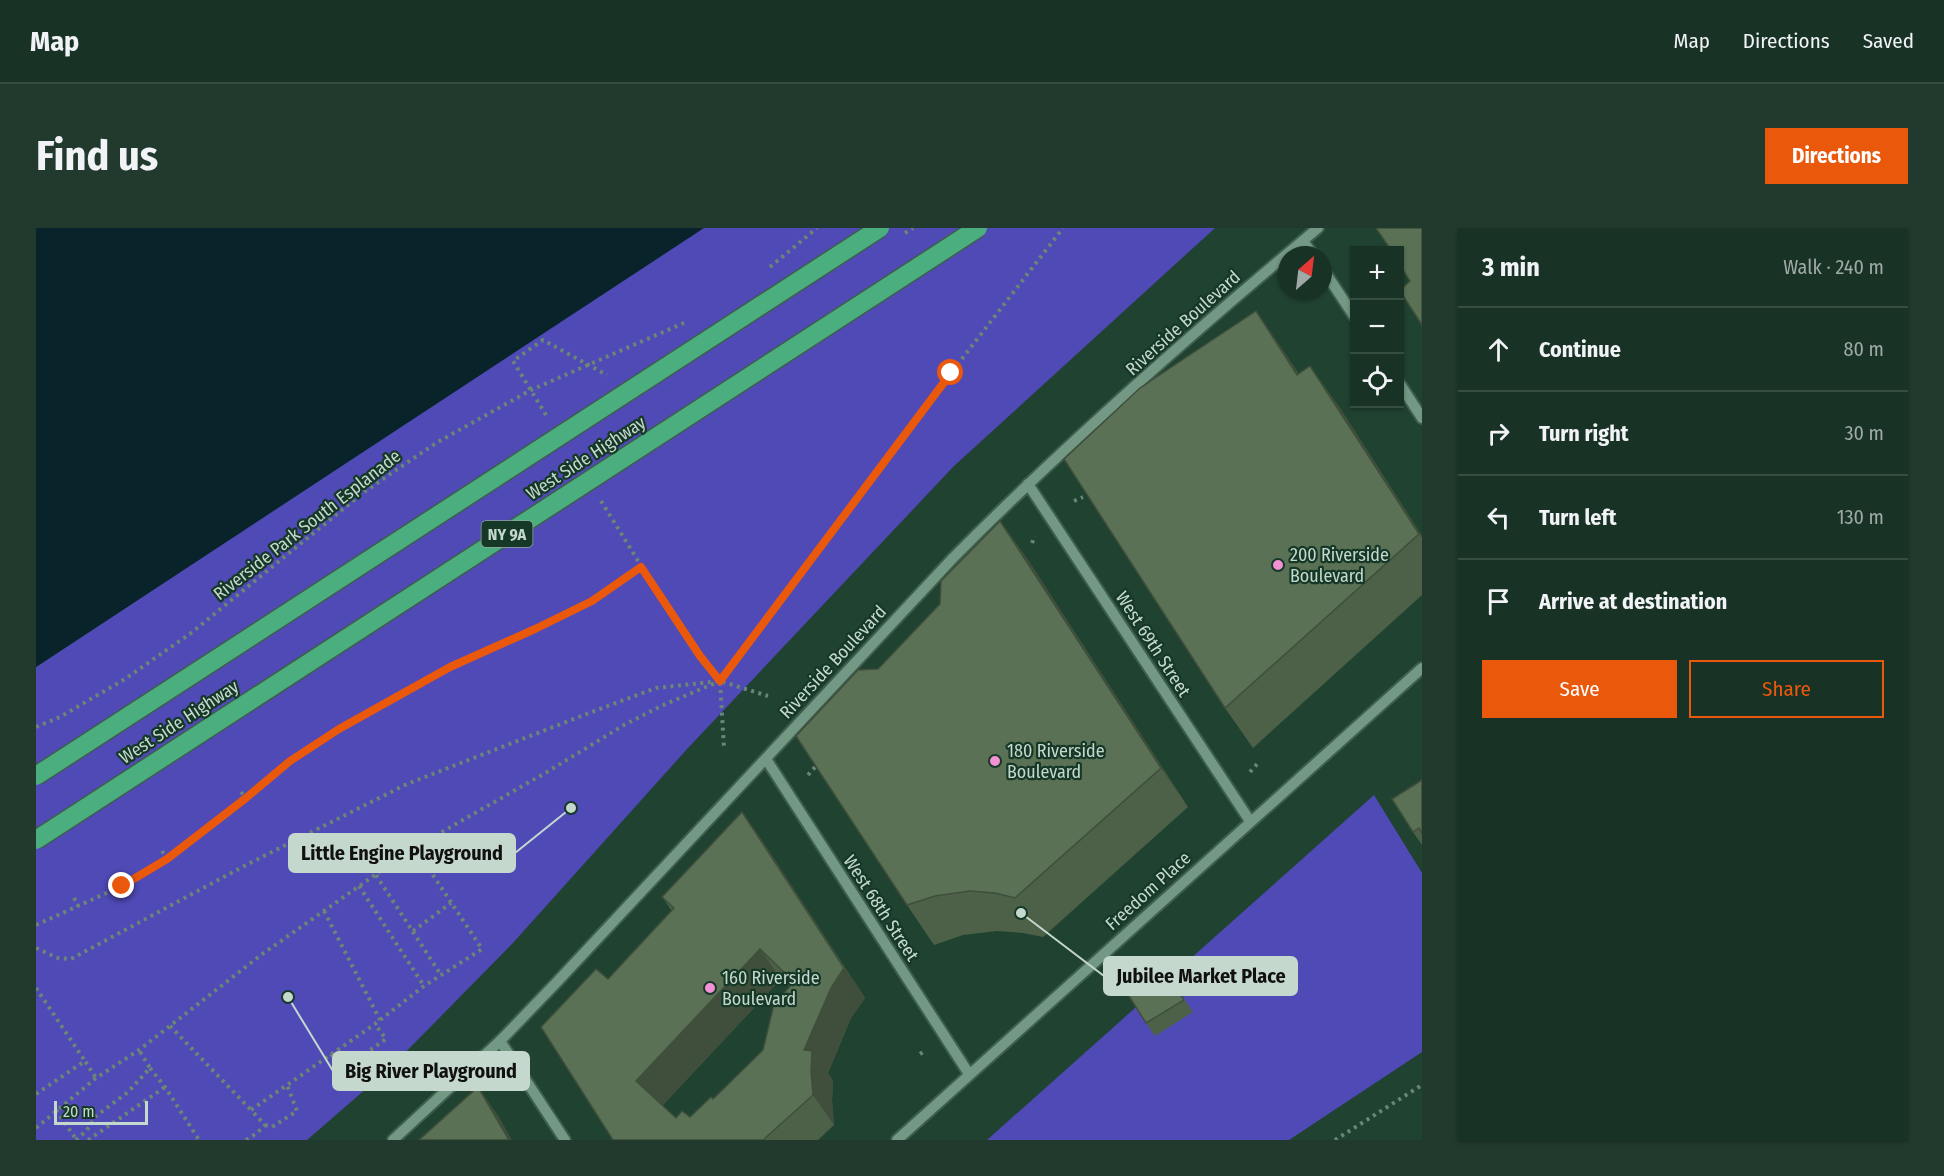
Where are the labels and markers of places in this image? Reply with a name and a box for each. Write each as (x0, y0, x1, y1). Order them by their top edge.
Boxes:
place label: 200 Riverside Boulevard (1290, 544, 1389, 587)
marker: 200 Riverside Boulevard (1271, 558, 1285, 572)
place label: 180 Riverside Boulevard (1007, 740, 1105, 783)
marker: 180 Riverside Boulevard (988, 754, 1002, 768)
callout: Little Engine Playground (289, 834, 515, 872)
callout: Jubilee Market Place (1104, 957, 1297, 995)
place label: 160 Riverside Boulevard (722, 967, 820, 1010)
marker: 160 Riverside Boulevard (703, 981, 717, 995)
callout: Big River Playground (333, 1052, 529, 1090)

